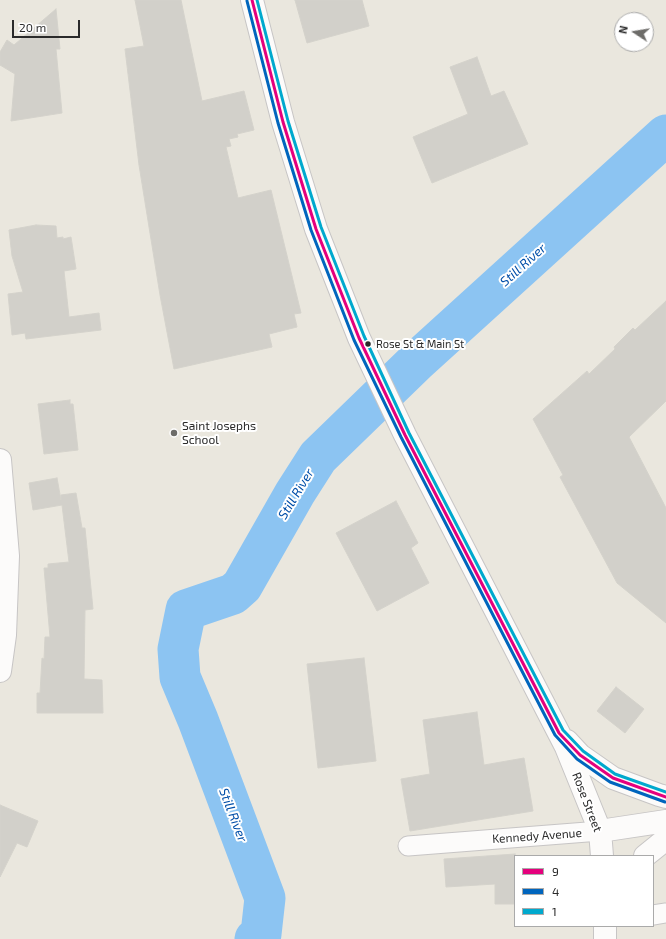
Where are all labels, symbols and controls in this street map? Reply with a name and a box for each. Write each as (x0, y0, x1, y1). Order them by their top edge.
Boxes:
scale bar (14, 12, 82, 38)
north arrow (614, 12, 654, 52)
text: 20 m (19, 20, 46, 34)
text: N (616, 24, 630, 35)
water label: Still River (497, 240, 549, 290)
place label: Rose St & Main St (376, 337, 464, 351)
marker: Rose St & Main St (363, 339, 373, 349)
place label: Saint Josephs School (182, 419, 256, 447)
marker: Saint Josephs School (169, 428, 179, 438)
water label: Still River (275, 466, 317, 522)
street label: Rose Street (569, 770, 605, 834)
water label: Still River (216, 786, 250, 844)
street label: Kennedy Avenue (492, 826, 582, 846)
legend (514, 855, 654, 927)
text: 9 (552, 864, 559, 878)
text: 4 (552, 884, 559, 898)
text: 1 (552, 904, 557, 918)

